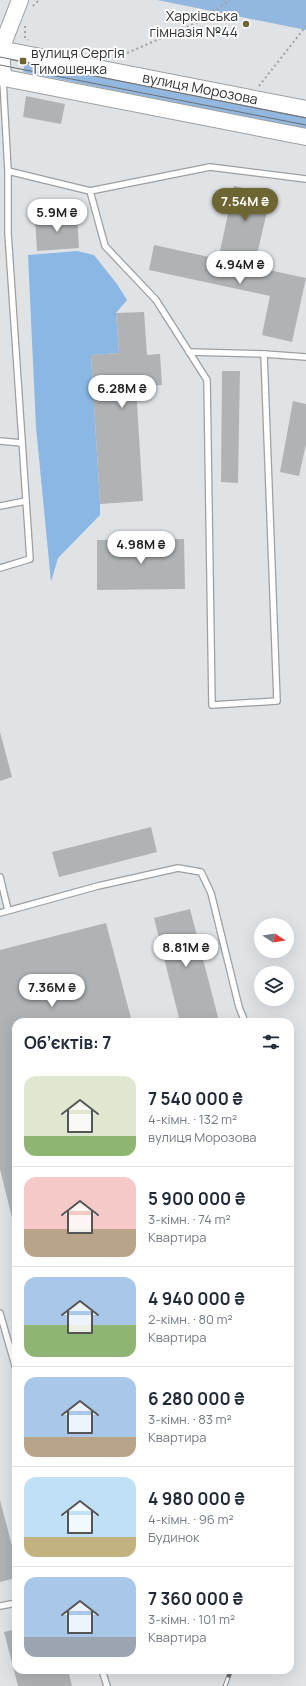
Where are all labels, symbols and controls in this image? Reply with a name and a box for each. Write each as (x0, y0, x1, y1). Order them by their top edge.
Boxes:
place label: Харківська гімназія №44 (149, 6, 238, 41)
marker: Харківська гімназія №44 (241, 19, 251, 29)
place label: вулиця Сергія Тимошенка (31, 43, 125, 78)
marker: вулиця Сергія Тимошенка (18, 56, 28, 66)
street label: вулиця Морозова (141, 67, 260, 108)
pin: 7.54M ₴ (208, 188, 282, 222)
text: 7.54M ₴ (221, 192, 269, 210)
pin: 5.9M ₴ (24, 199, 90, 233)
text: 5.9M ₴ (36, 203, 78, 221)
pin: 4.94M ₴ (203, 251, 277, 285)
text: 4.94M ₴ (215, 255, 265, 273)
pin: 6.28M ₴ (85, 375, 159, 409)
text: 6.28M ₴ (97, 379, 147, 397)
pin: 4.98M ₴ (104, 531, 178, 565)
text: 4.98M ₴ (116, 535, 166, 553)
north arrow (254, 918, 294, 958)
map controls (254, 918, 294, 1006)
pin: 8.81M ₴ (149, 934, 223, 968)
text: 8.81M ₴ (162, 938, 210, 956)
button: layers (254, 966, 294, 1006)
pin: 7.36M ₴ (15, 974, 89, 1008)
text: 7.36M ₴ (28, 978, 76, 996)
text: Об’єктів: 7 (24, 1031, 111, 1054)
icon: filters (260, 1031, 282, 1053)
text: 7 540 000 ₴ (148, 1087, 243, 1110)
icon: home (56, 1092, 104, 1140)
text: 4-кімн. · 132 m² (148, 1110, 237, 1128)
text: вулиця Морозова (148, 1128, 257, 1146)
text: 5 900 000 ₴ (148, 1187, 245, 1210)
icon: home (56, 1193, 104, 1241)
text: 3-кімн. · 74 m² (148, 1210, 231, 1228)
text: Квартира (148, 1228, 207, 1246)
text: 4 940 000 ₴ (148, 1287, 245, 1310)
icon: home (56, 1293, 104, 1341)
text: 2-кімн. · 80 m² (148, 1310, 233, 1328)
text: Квартира (148, 1328, 207, 1346)
text: 6 280 000 ₴ (148, 1387, 245, 1410)
icon: home (56, 1393, 104, 1441)
text: 3-кімн. · 83 m² (148, 1410, 232, 1428)
text: Квартира (148, 1428, 207, 1446)
text: 4 980 000 ₴ (148, 1487, 245, 1510)
icon: home (56, 1493, 104, 1541)
text: 4-кімн. · 96 m² (148, 1510, 234, 1528)
text: Будинок (148, 1528, 199, 1546)
text: 7 360 000 ₴ (148, 1587, 243, 1610)
icon: home (56, 1593, 104, 1641)
text: 3-кімн. · 101 m² (148, 1610, 235, 1628)
text: Квартира (148, 1628, 207, 1646)

